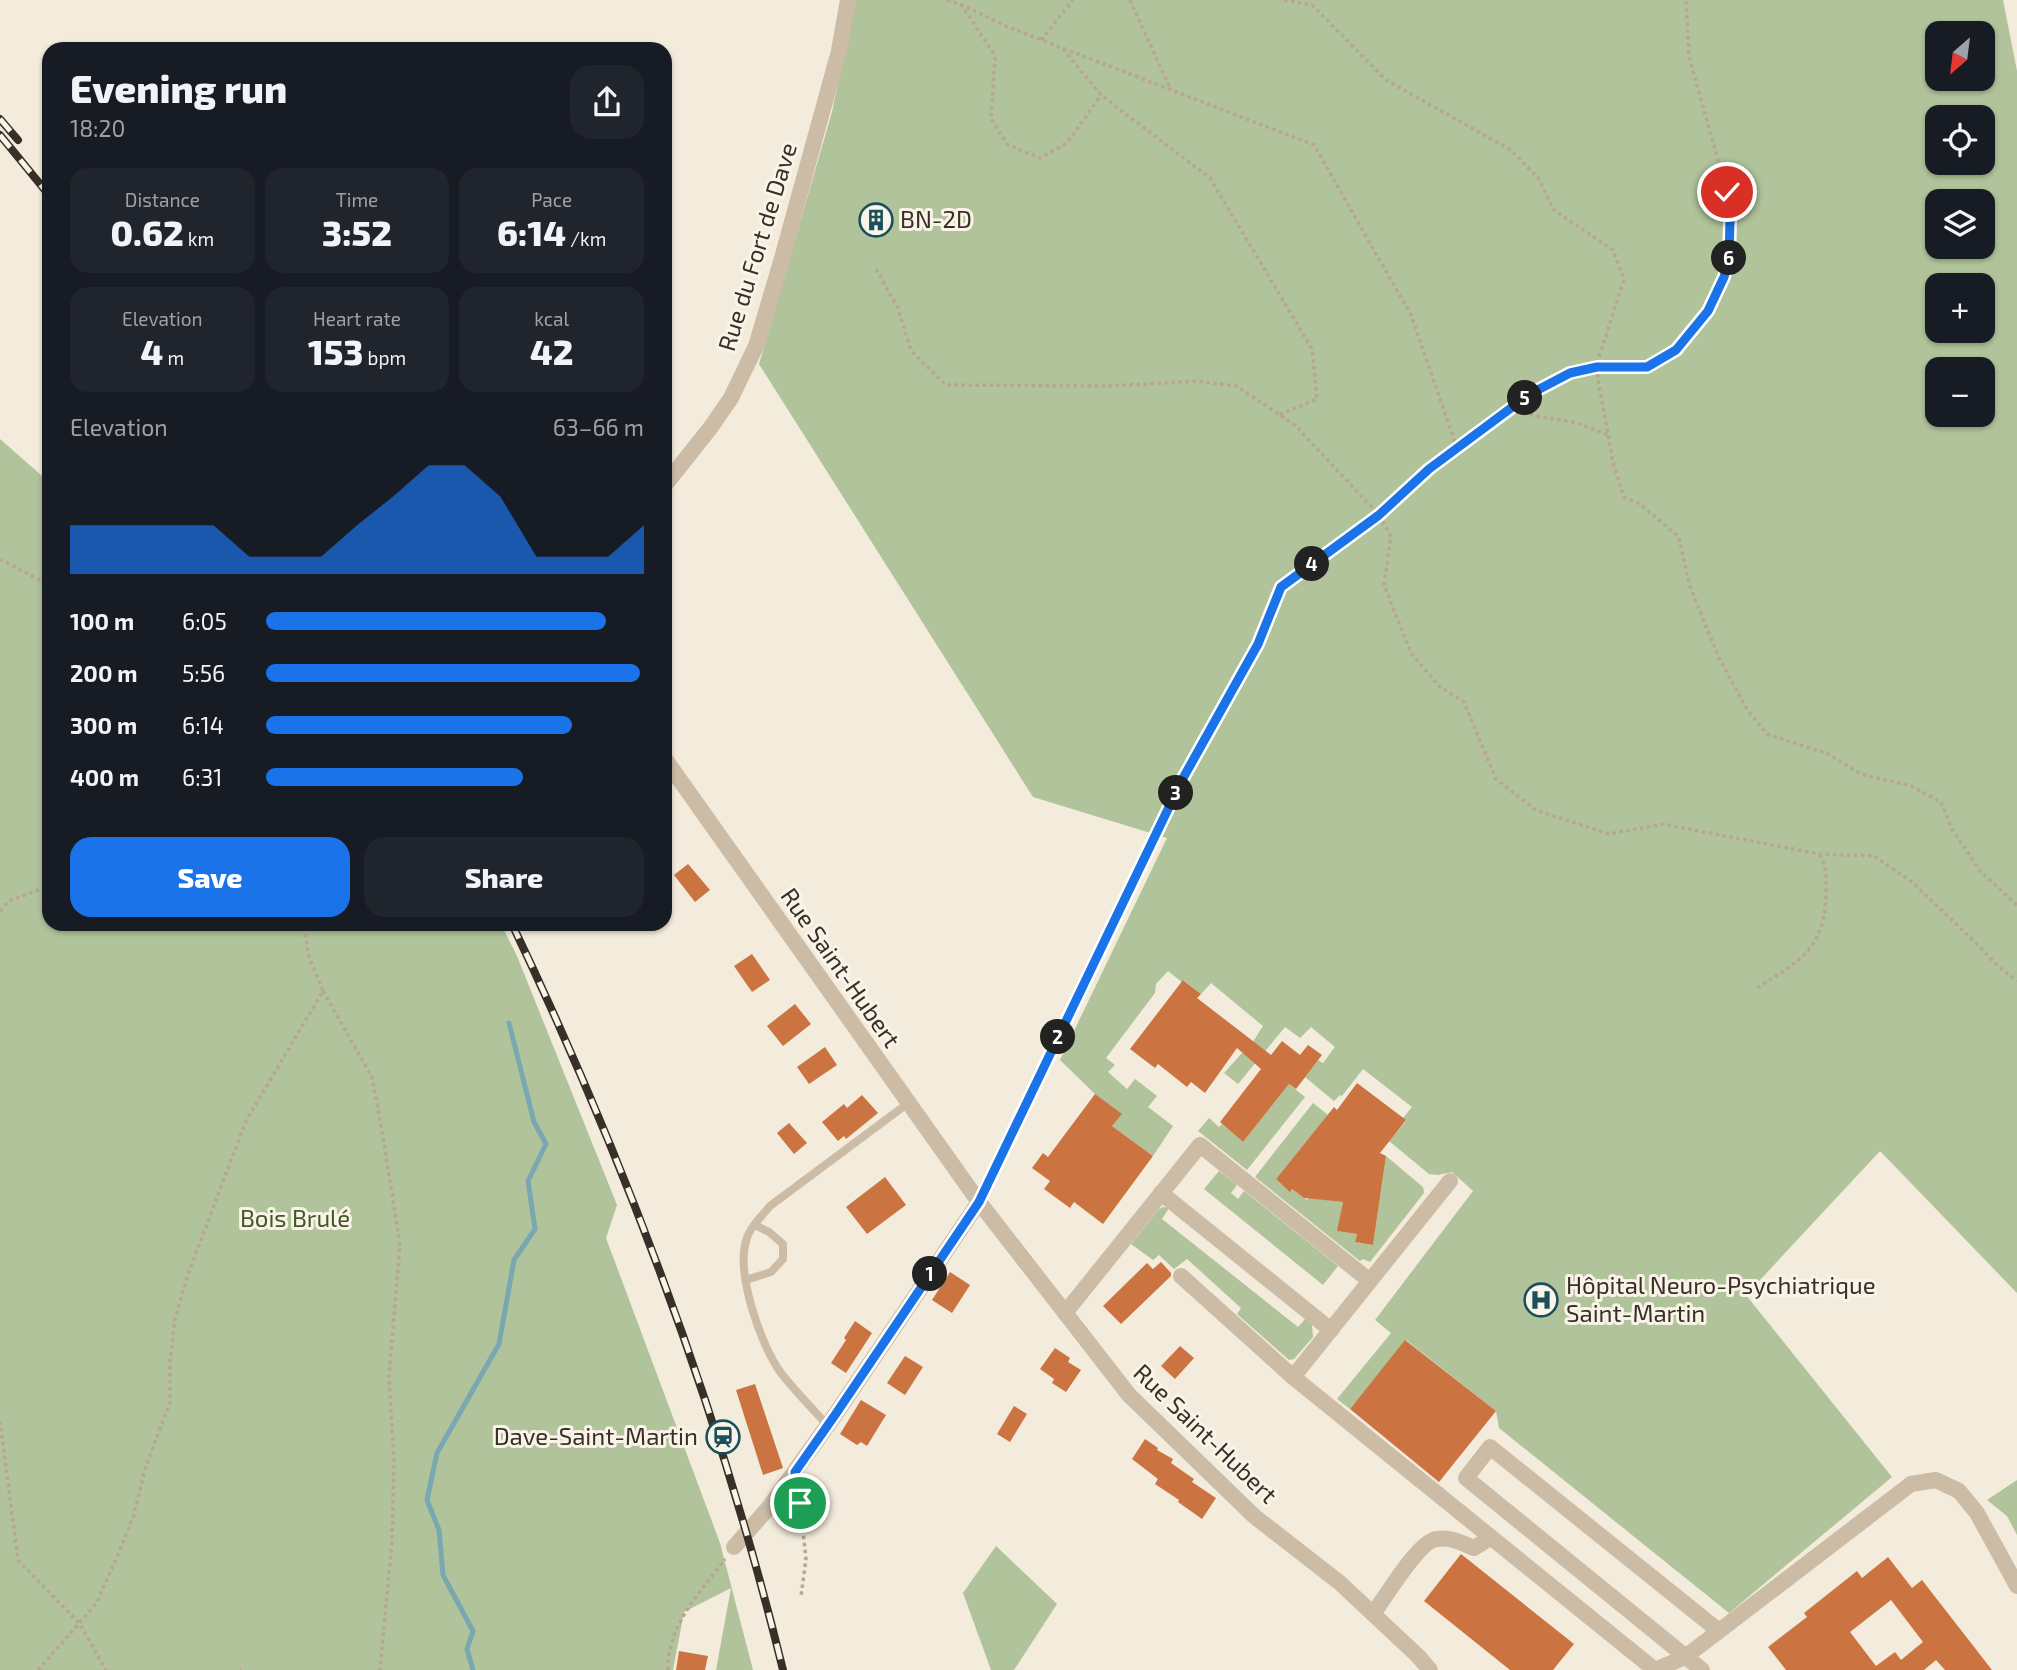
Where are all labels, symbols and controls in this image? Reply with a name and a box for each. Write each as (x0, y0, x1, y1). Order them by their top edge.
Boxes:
north arrow (1925, 21, 1995, 91)
map controls (1925, 21, 1995, 427)
text: Evening run (70, 65, 287, 111)
button: share (570, 65, 644, 139)
button: locate (1925, 105, 1995, 175)
text: 18:20 (70, 114, 125, 142)
street label: Rue du Fort de Dave (711, 139, 802, 354)
pin (1697, 162, 1757, 222)
icon: check (1708, 173, 1746, 211)
text: Distance (125, 188, 200, 211)
text: Time (336, 188, 378, 211)
text: Pace (531, 188, 572, 211)
button: layers (1925, 189, 1995, 259)
building icon: BN-2D (857, 201, 895, 239)
place label: BN-2D (900, 204, 972, 233)
text: 0.62 (110, 211, 184, 253)
text: 3:52 (322, 211, 392, 253)
text: 6:14 (497, 211, 566, 253)
text: km (184, 227, 214, 250)
text: /km (566, 227, 606, 250)
pin: 6 (1712, 240, 1746, 276)
text: 6 (1723, 246, 1734, 269)
button: + (1925, 273, 1995, 343)
text: Elevation (122, 307, 203, 330)
text: Heart rate (313, 307, 401, 330)
text: kcal (534, 307, 569, 330)
text: 4 (141, 330, 163, 372)
text: 153 (308, 330, 363, 372)
text: 42 (530, 330, 573, 372)
text: m (163, 346, 184, 369)
text: bpm (363, 346, 406, 369)
button: − (1925, 357, 1995, 427)
pin: 5 (1508, 380, 1542, 416)
text: 5 (1519, 386, 1530, 409)
text: Elevation (70, 413, 168, 441)
text: 63–66 m (553, 413, 644, 441)
pin: 4 (1294, 546, 1330, 582)
text: 4 (1305, 552, 1318, 575)
text: 100 m (70, 607, 134, 635)
text: 6:05 (182, 607, 227, 635)
text: 200 m (70, 659, 138, 687)
text: 5:56 (182, 659, 225, 687)
text: 300 m (70, 711, 137, 739)
text: 6:14 (182, 711, 224, 739)
text: 400 m (70, 763, 139, 791)
text: 6:31 (182, 763, 223, 791)
pin: 3 (1158, 776, 1194, 810)
text: 3 (1170, 781, 1181, 804)
button: Save (70, 837, 350, 917)
button: Share (364, 837, 644, 917)
street label: Rue Saint-Hubert (775, 882, 907, 1053)
pin: 2 (1040, 1020, 1076, 1054)
text: 2 (1052, 1025, 1063, 1048)
park label: Bois Brulé (240, 1203, 350, 1232)
pin: 1 (912, 1256, 948, 1292)
text: 1 (925, 1262, 934, 1285)
place label: Hôpital Neuro-Psychiatrique Saint-Martin (1566, 1270, 1876, 1327)
hospital icon: Hôpital Neuro-Psychiatrique Saint-Martin (1522, 1281, 1560, 1319)
street label: Rue Saint-Hubert (1128, 1357, 1284, 1509)
station icon: Dave-Saint-Martin (704, 1418, 742, 1456)
place label: Dave-Saint-Martin (494, 1421, 698, 1450)
pin (770, 1473, 830, 1533)
icon: arrive (781, 1484, 819, 1522)

